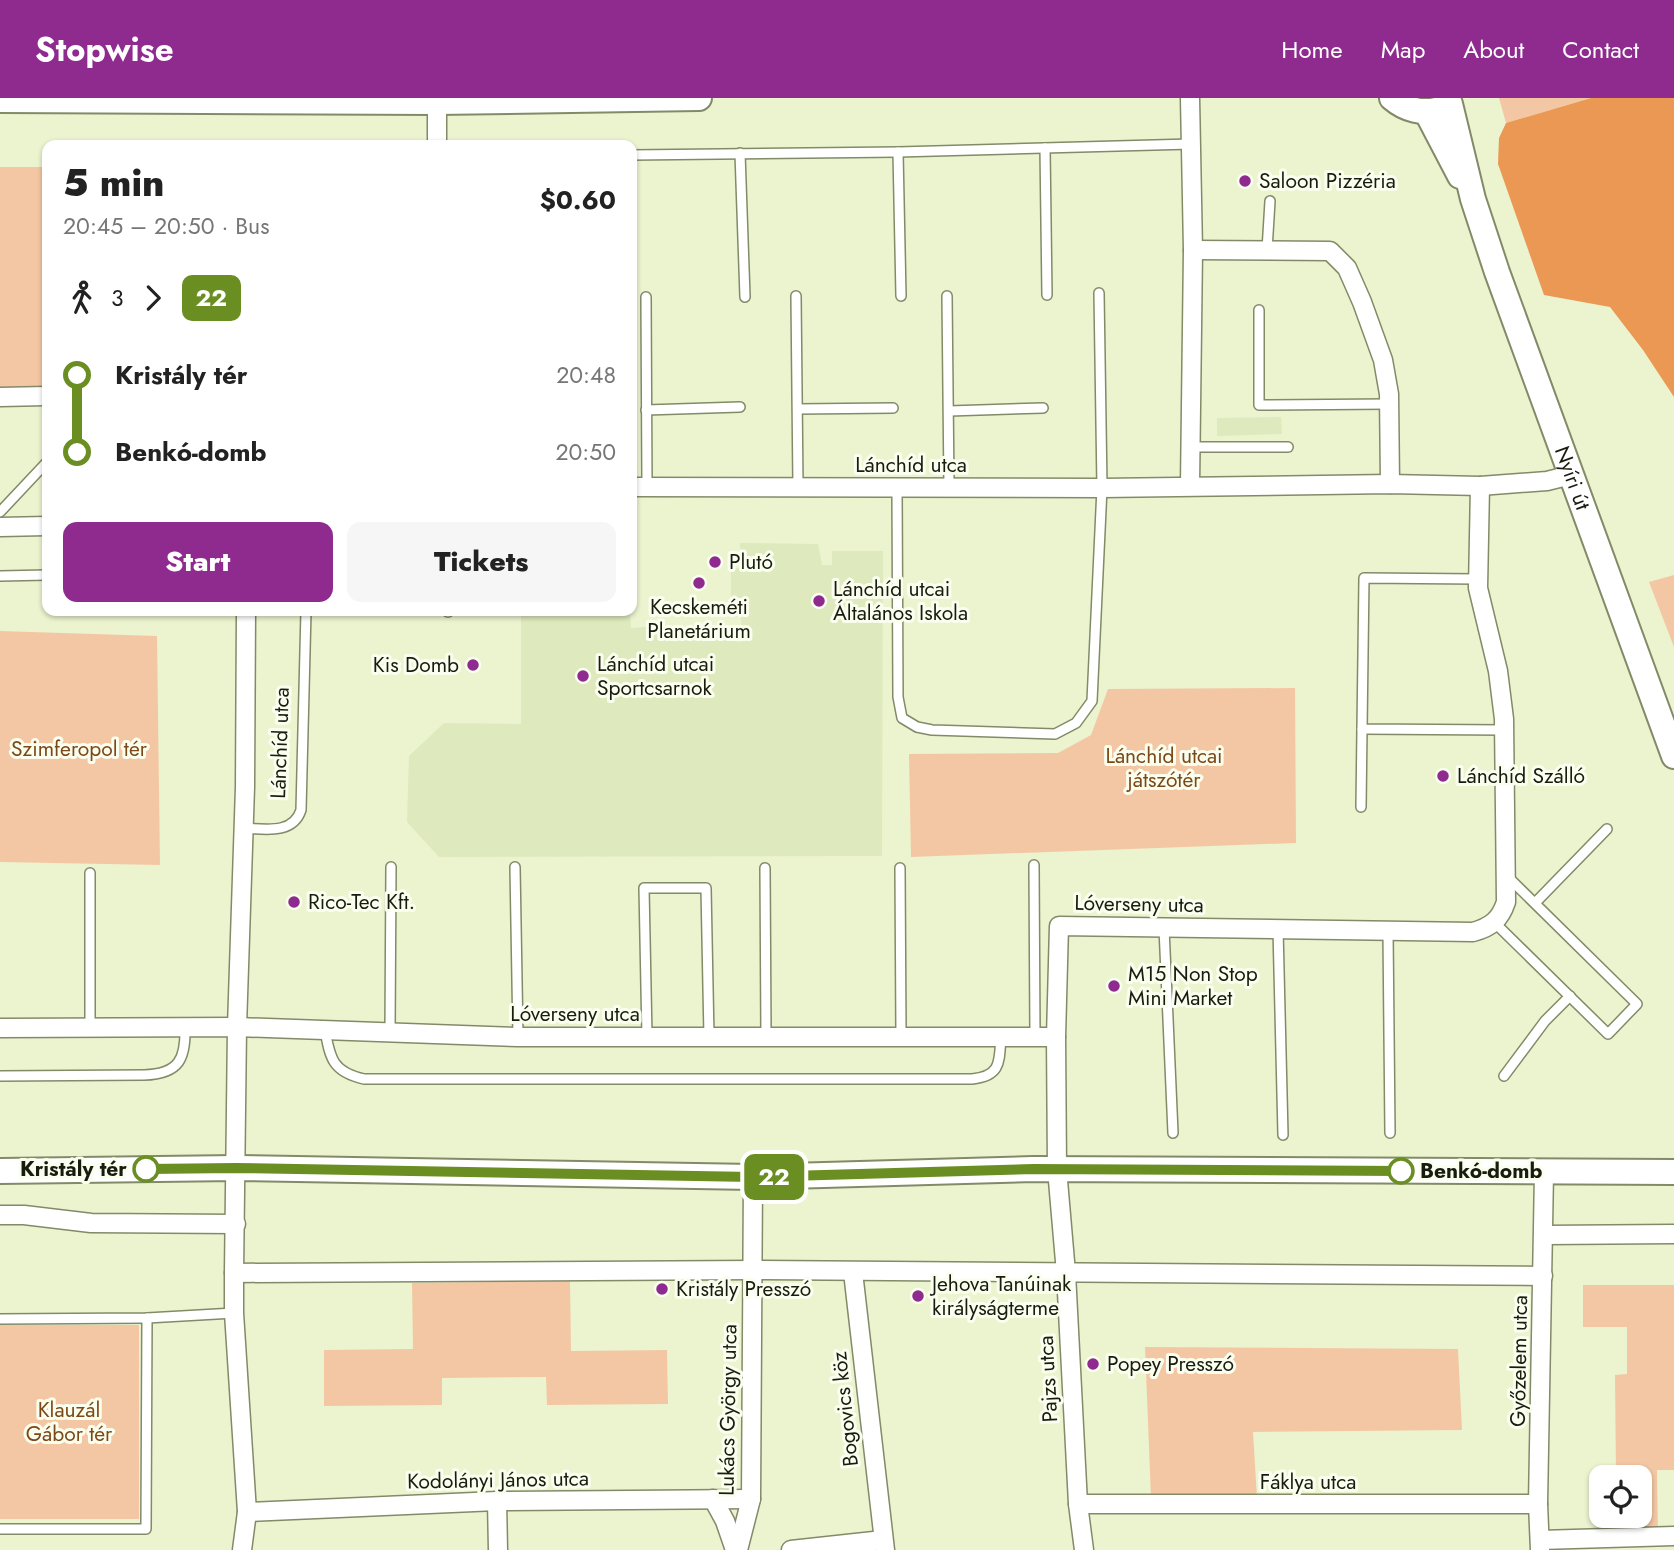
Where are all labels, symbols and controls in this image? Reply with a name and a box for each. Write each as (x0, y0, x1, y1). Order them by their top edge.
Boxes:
text: Stopwise (35, 26, 174, 73)
text: Home (1281, 32, 1343, 67)
text: Map (1381, 32, 1425, 67)
text: About (1463, 32, 1524, 67)
text: Contact (1562, 32, 1639, 67)
text: 5 min (63, 155, 165, 210)
place label: Saloon Pizzéria (1259, 166, 1396, 196)
marker: Saloon Pizzéria (1237, 173, 1253, 189)
text: $0.60 (540, 181, 616, 219)
text: 20:45 – 20:50 · Bus (63, 209, 269, 243)
icon: walk (63, 279, 101, 317)
icon: forward (134, 279, 172, 317)
text: 22 (196, 280, 227, 315)
text: 3 (111, 281, 124, 315)
text: Kristály tér (115, 356, 248, 394)
text: 20:48 (556, 358, 616, 392)
text: Benkó-domb (115, 433, 267, 471)
text: 20:50 (555, 435, 616, 469)
street label: Nyíri út (1547, 442, 1598, 514)
street label: Lánchíd utca (855, 450, 967, 480)
button: Start (63, 522, 333, 602)
button: Tickets (347, 522, 616, 602)
place label: Plutó (729, 547, 773, 577)
marker: Plutó (707, 554, 723, 570)
place label: Lánchíd utcai Általános Iskola (833, 574, 968, 628)
marker: Kecskeméti Planetárium (691, 575, 707, 591)
place label: Kecskeméti Planetárium (647, 592, 751, 646)
marker: Lánchíd utcai Általános Iskola (811, 593, 827, 609)
place label: Lánchíd utcai Sportcsarnok (597, 649, 714, 703)
place label: Kis Domb (373, 650, 459, 680)
marker: Kis Domb (465, 657, 481, 673)
marker: Lánchíd utcai Sportcsarnok (575, 668, 591, 684)
street label: Lánchíd utca (263, 687, 297, 799)
park label: Szimferopol tér (11, 734, 148, 764)
park label: Lánchíd utcai játszótér (1105, 741, 1223, 795)
place label: Lánchíd Szálló (1457, 761, 1585, 791)
marker: Lánchíd Szálló (1435, 768, 1451, 784)
place label: Rico-Tec Kft. (308, 887, 415, 917)
street label: Lóverseny utca (1074, 888, 1204, 920)
marker: Rico-Tec Kft. (286, 894, 302, 910)
place label: M15 Non Stop Mini Market (1128, 959, 1258, 1013)
marker: M15 Non Stop Mini Market (1106, 978, 1122, 994)
street label: Lóverseny utca (510, 999, 640, 1029)
place label: Kristály tér (20, 1154, 127, 1184)
line badge: 22 (742, 1154, 806, 1200)
marker: Kristály tér (133, 1156, 159, 1182)
place label: Benkó-domb (1420, 1156, 1542, 1186)
marker: Benkó-domb (1388, 1158, 1414, 1184)
text: 22 (758, 1159, 790, 1194)
place label: Jehova Tanúinak királyságterme (929, 1269, 1072, 1323)
place label: Kristály Presszó (676, 1274, 811, 1304)
marker: Kristály Presszó (654, 1281, 670, 1297)
marker: Jehova Tanúinak királyságterme (910, 1288, 926, 1304)
street label: Győzelem utca (1503, 1295, 1535, 1427)
street label: Lukács György utca (712, 1324, 744, 1496)
street label: Pajzs utca (1031, 1335, 1065, 1423)
place label: Popey Presszó (1107, 1349, 1234, 1379)
street label: Bogovics köz (824, 1350, 866, 1468)
marker: Popey Presszó (1085, 1356, 1101, 1372)
park label: Klauzál Gábor tér (26, 1395, 113, 1449)
street label: Kodolányi János utca (407, 1463, 589, 1497)
map controls (1589, 1465, 1652, 1528)
button: locate (1589, 1465, 1652, 1528)
street label: Fáklya utca (1260, 1467, 1356, 1497)

